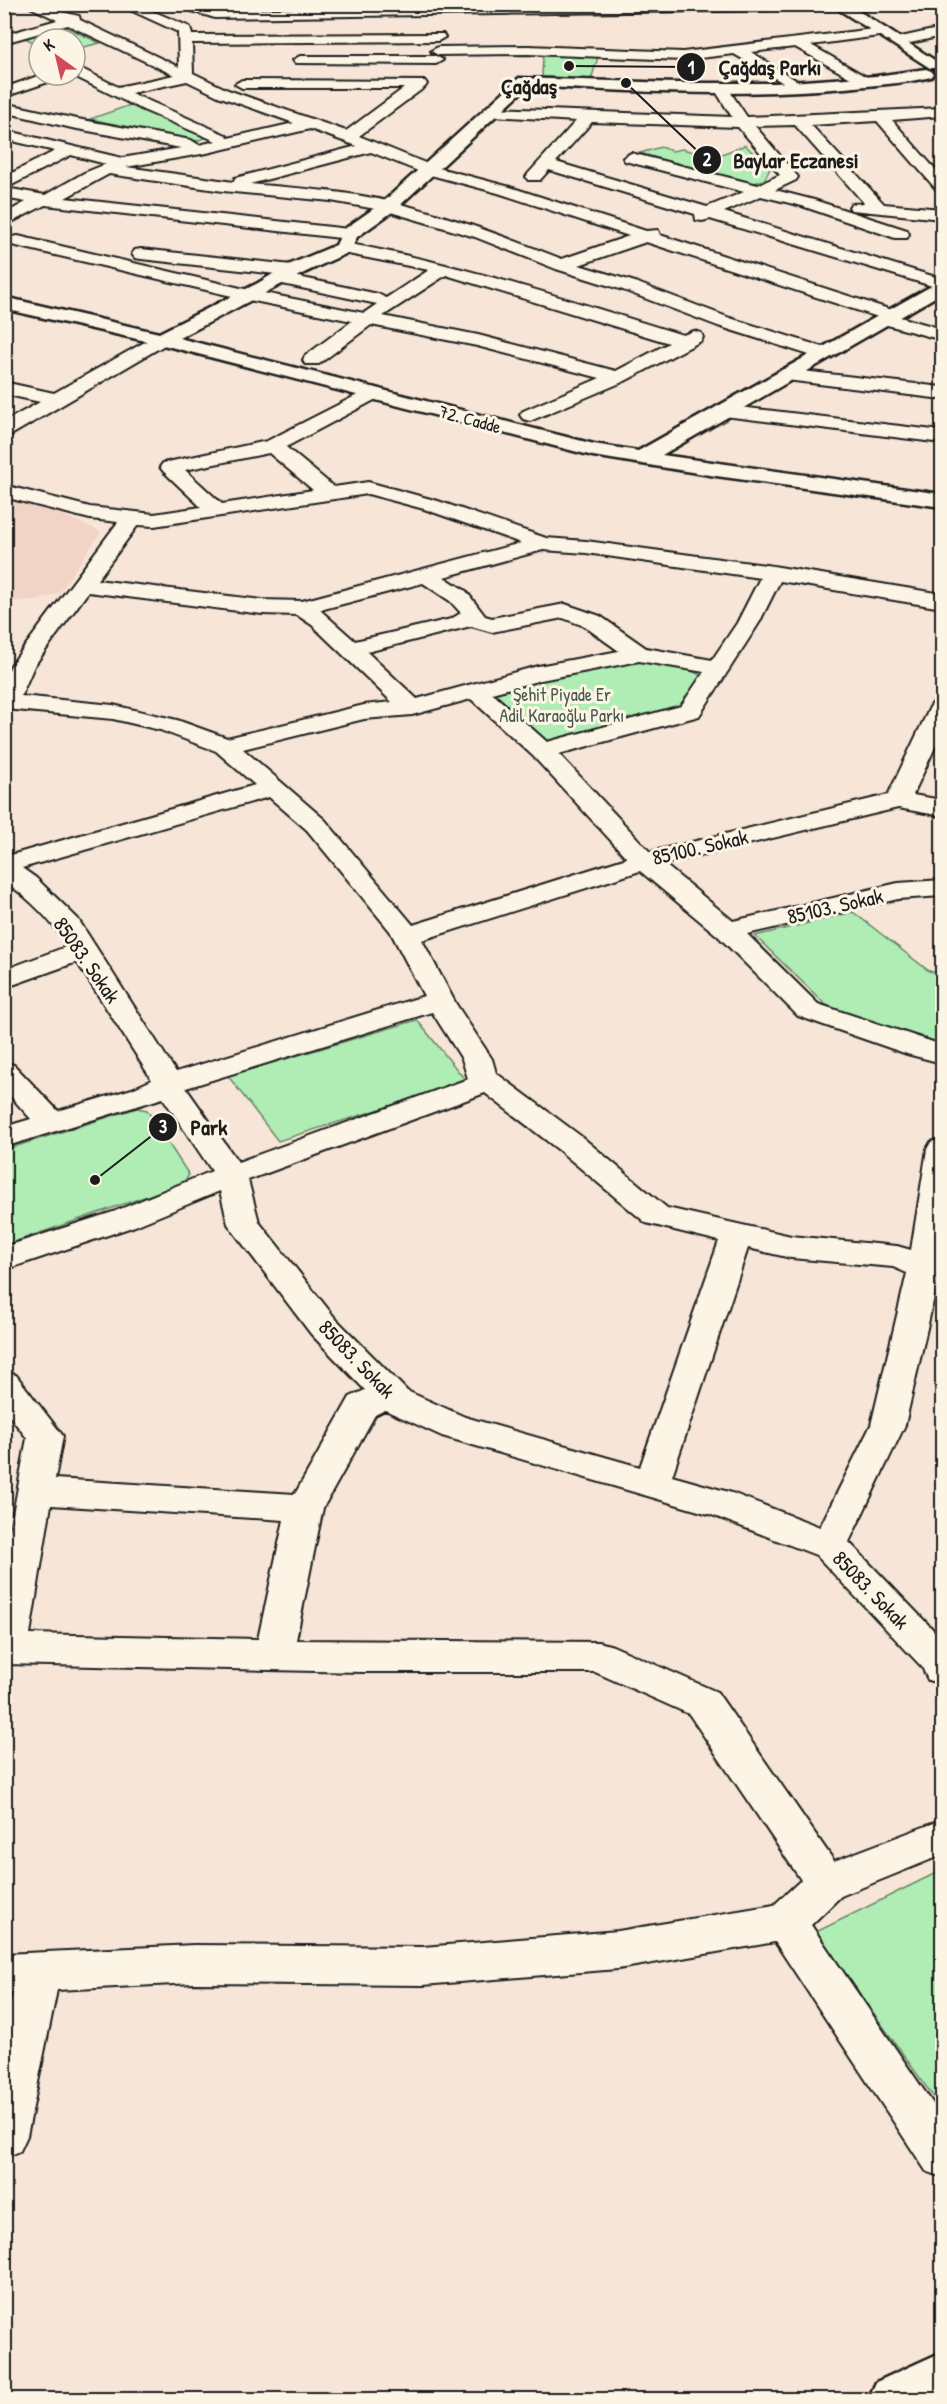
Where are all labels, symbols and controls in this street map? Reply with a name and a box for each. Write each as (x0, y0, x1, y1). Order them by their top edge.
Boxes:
north arrow (27, 27, 87, 87)
text: K (39, 33, 59, 56)
callout: Çağdaş Parkı (676, 47, 833, 87)
text: Çağdaş Parkı (719, 52, 821, 83)
text: 1 (688, 55, 695, 80)
district label: Çağdaş (501, 71, 558, 102)
callout: Baylar Eczanesi (692, 140, 871, 180)
text: Baylar Eczanesi (733, 145, 859, 176)
text: 2 (703, 147, 712, 172)
street label: 72. Cadde (436, 399, 504, 439)
park label: Şehit Piyade Er Adil Karaoğlu Parkı (500, 682, 624, 728)
street label: 85100. Sokak (649, 822, 751, 872)
street label: 85103. Sokak (784, 881, 886, 931)
street label: 85083. Sokak (47, 911, 127, 1009)
callout: Park (148, 1107, 239, 1147)
text: Park (191, 1112, 228, 1142)
text: 3 (159, 1114, 167, 1139)
street label: 85083. Sokak (312, 1313, 402, 1405)
street label: 85083. Sokak (826, 1544, 916, 1636)

